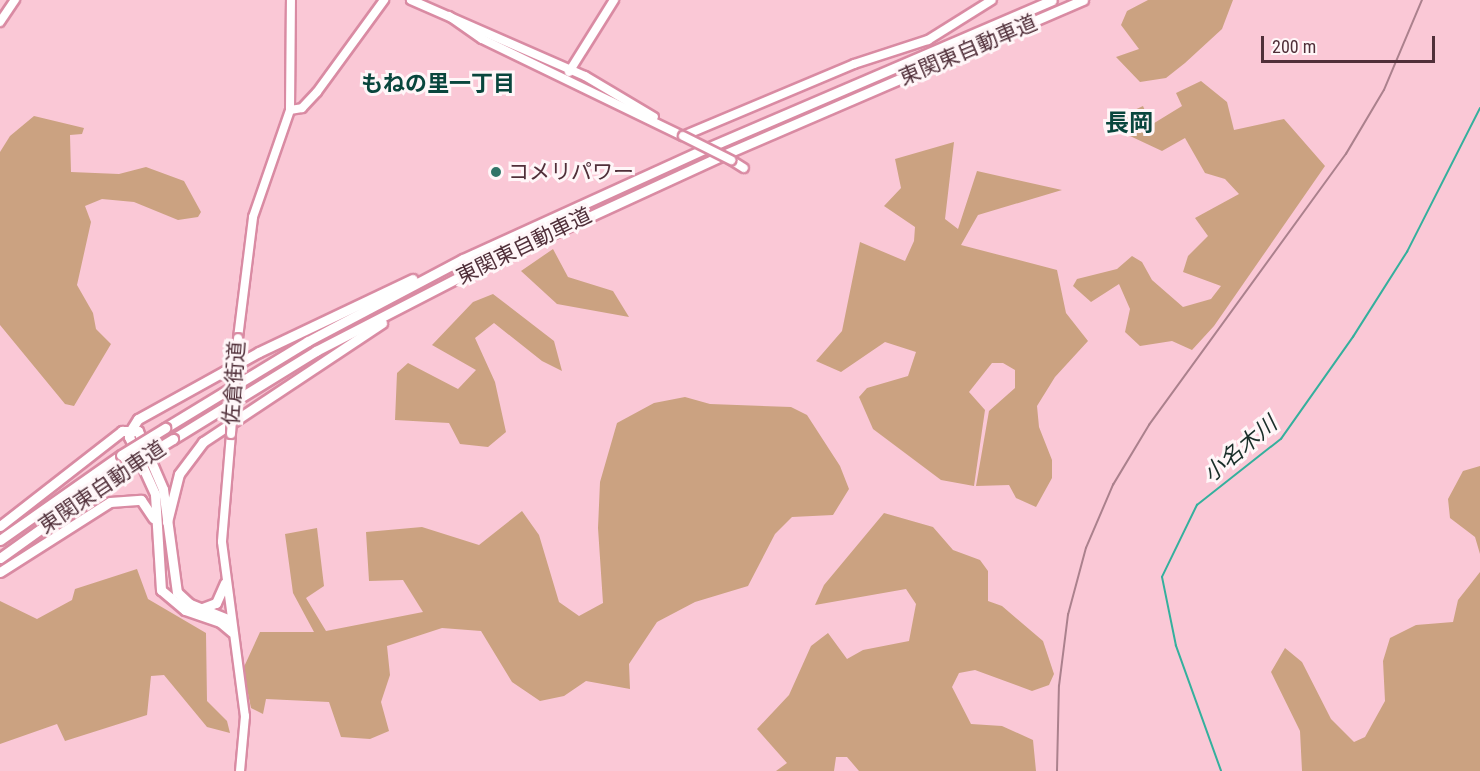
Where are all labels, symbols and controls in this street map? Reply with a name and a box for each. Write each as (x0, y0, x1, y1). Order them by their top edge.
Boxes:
street label: 東関東自動車道 (895, 10, 1041, 90)
scale bar (1264, 24, 1438, 62)
text: 200 m (1272, 36, 1316, 57)
district label: もねの里一丁目 (361, 71, 515, 97)
district label: 長岡 (1105, 110, 1153, 138)
place label: コメリパワー (508, 159, 634, 185)
marker: コメリパワー (489, 165, 503, 179)
street label: 東関東自動車道 (452, 202, 596, 290)
street label: 佐倉街道 (219, 340, 249, 426)
water label: 小名木川 (1198, 411, 1282, 487)
street label: 東関東自動車道 (34, 435, 170, 539)

